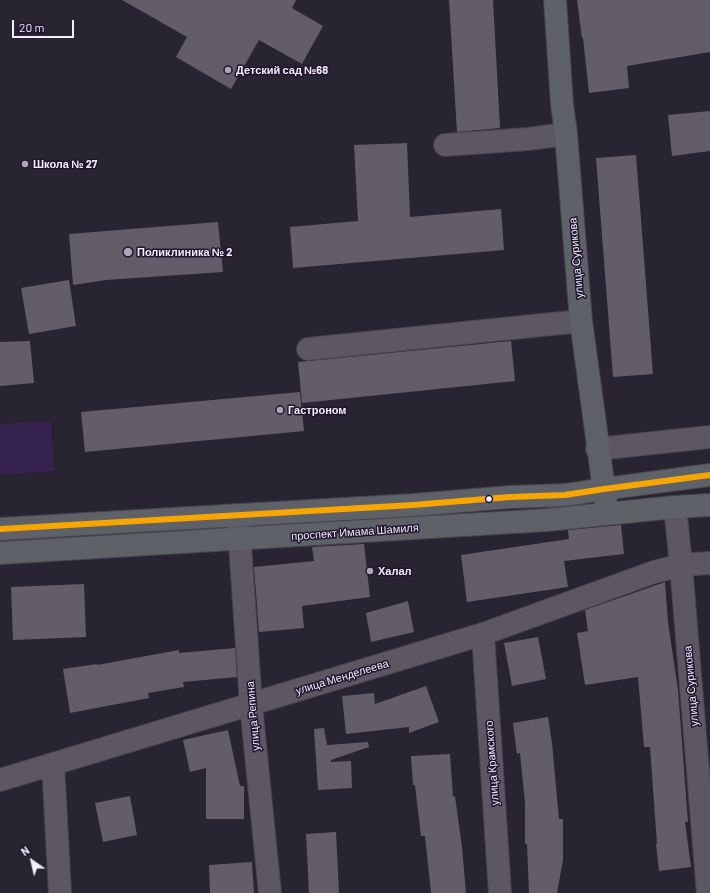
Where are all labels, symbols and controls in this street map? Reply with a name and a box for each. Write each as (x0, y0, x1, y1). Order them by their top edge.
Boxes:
scale bar (14, 12, 76, 38)
text: 20 m (19, 20, 45, 34)
place label: Детский сад №68 (236, 63, 328, 77)
marker: Детский сад №68 (223, 65, 233, 75)
place label: Школа № 27 (33, 157, 97, 171)
marker: Школа № 27 (20, 159, 30, 169)
street label: улица Сурикова (566, 217, 586, 299)
place label: Поликлиника № 2 (137, 245, 232, 259)
marker: Поликлиника № 2 (122, 246, 134, 258)
place label: Гастроном (288, 403, 347, 417)
marker: Гастроном (275, 405, 285, 415)
unlabelled marker (484, 494, 494, 504)
street label: проспект Имама Шамиля (291, 521, 419, 543)
place label: Халал (378, 564, 412, 578)
marker: Халал (365, 566, 375, 576)
street label: улица Сурикова (681, 645, 701, 727)
street label: улица Менделеева (294, 657, 390, 697)
street label: улица Репина (243, 681, 263, 751)
street label: улица Крамского (482, 720, 502, 806)
north arrow (12, 841, 52, 881)
text: N (18, 843, 32, 858)

